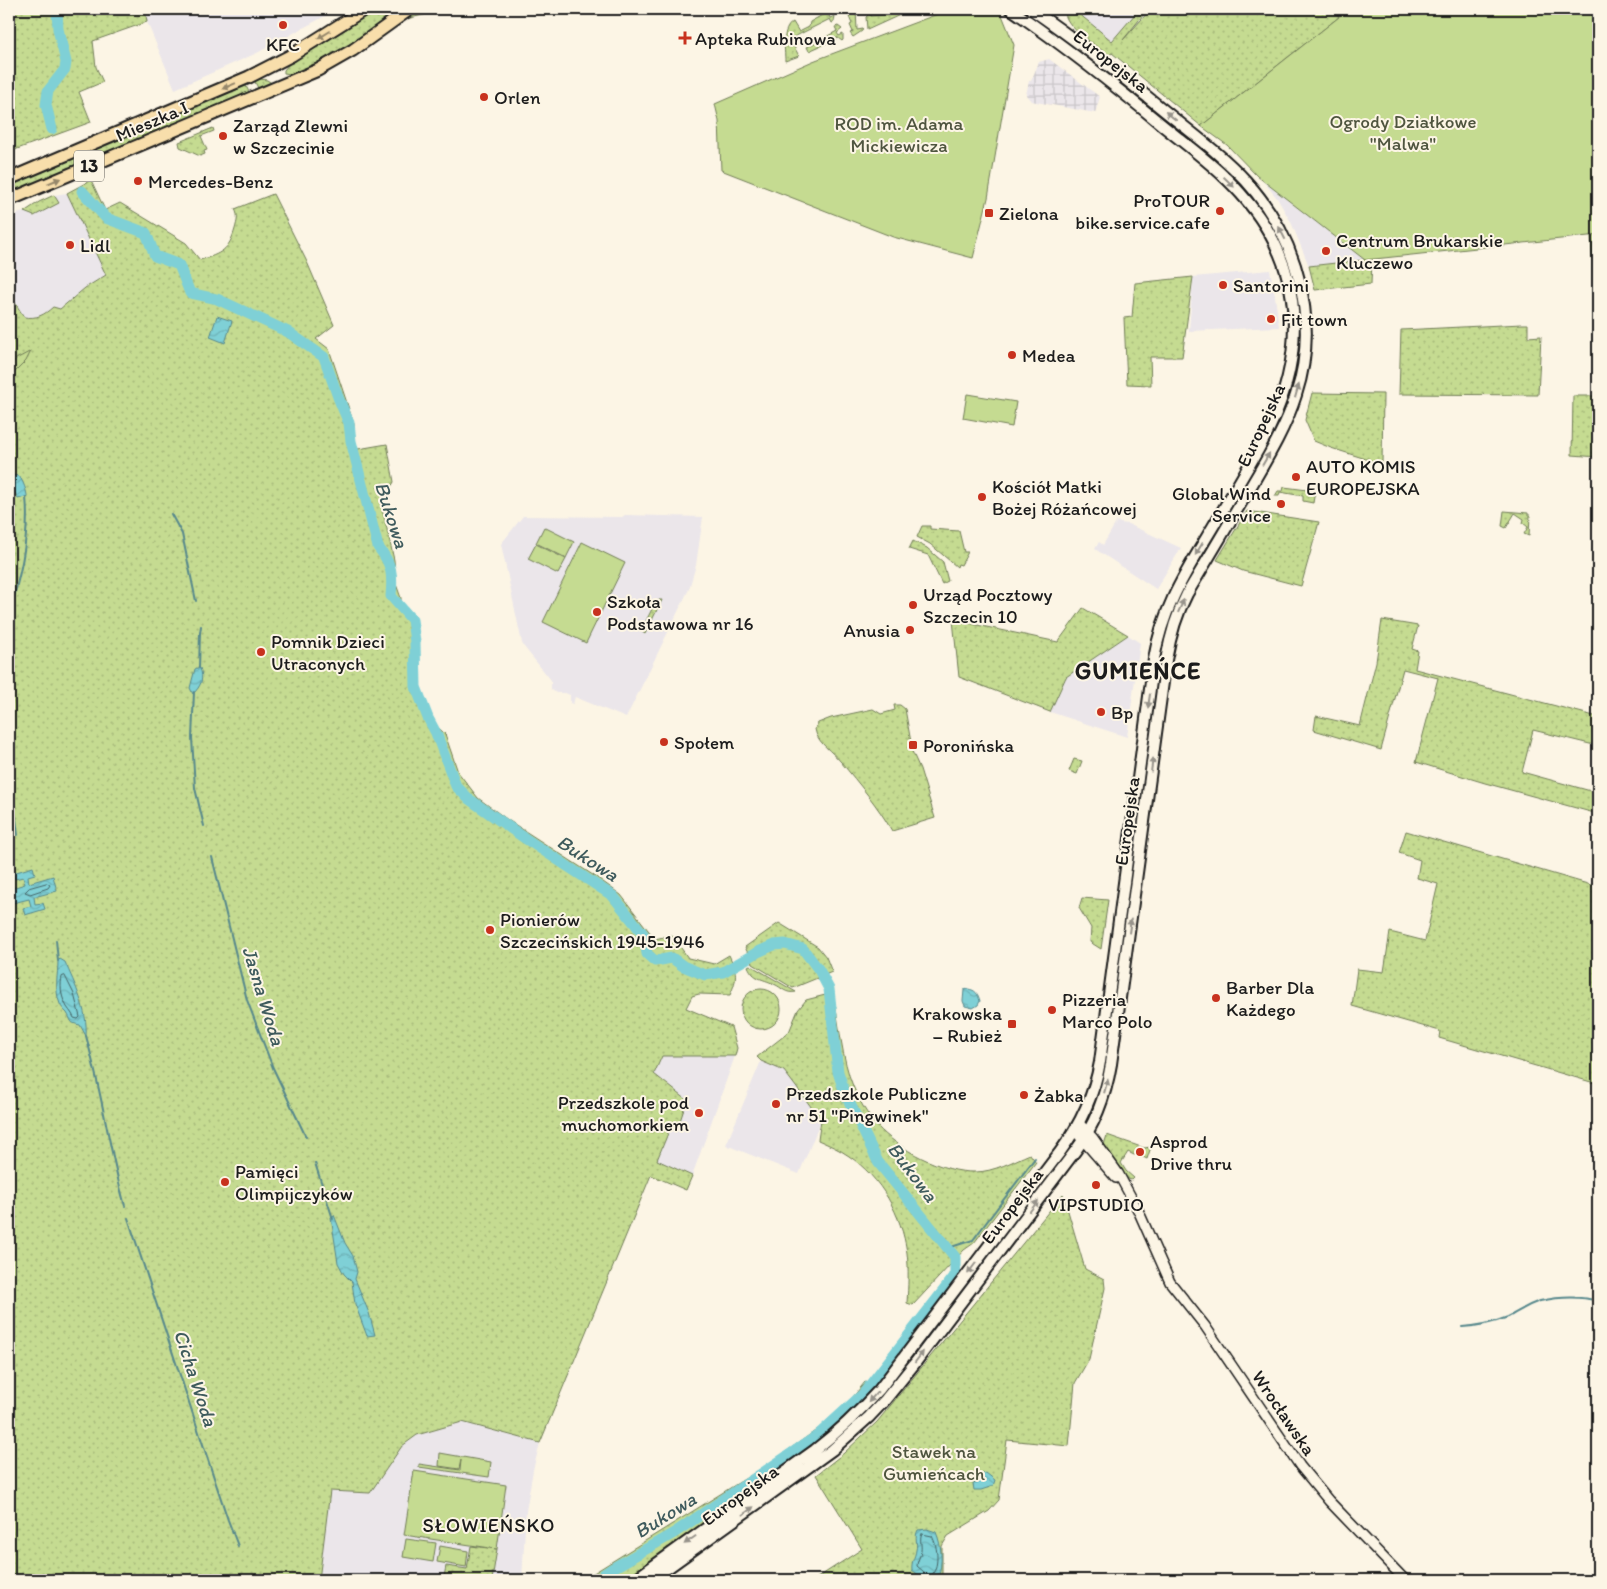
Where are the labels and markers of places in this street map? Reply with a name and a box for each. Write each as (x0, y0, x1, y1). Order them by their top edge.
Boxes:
marker: KFC (277, 19, 289, 31)
place label: Apteka Rubinowa (695, 27, 836, 50)
marker: Apteka Rubinowa (679, 32, 691, 44)
place label: KFC (266, 33, 300, 56)
place label: Orlen (494, 86, 541, 109)
marker: Orlen (478, 91, 490, 103)
place label: Zarząd Zlewni w Szczecinie (233, 114, 348, 159)
marker: Zarząd Zlewni w Szczecinie (217, 130, 229, 142)
place label: Mercedes-Benz (148, 170, 273, 193)
marker: Mercedes-Benz (132, 175, 144, 187)
place label: ProTOUR bike.service.cafe (1075, 189, 1210, 234)
place label: Zielona (999, 202, 1059, 225)
marker: ProTOUR bike.service.cafe (1214, 205, 1226, 217)
marker: Zielona (983, 207, 995, 219)
place label: Centrum Brukarskie Kluczewo (1336, 229, 1503, 274)
place label: Lidl (80, 234, 111, 257)
marker: Lidl (64, 239, 76, 251)
marker: Centrum Brukarskie Kluczewo (1320, 245, 1332, 257)
place label: Santorini (1233, 274, 1309, 297)
marker: Santorini (1217, 279, 1229, 291)
place label: Fit town (1281, 308, 1348, 331)
marker: Fit town (1265, 313, 1277, 325)
place label: Medea (1022, 344, 1076, 367)
marker: Medea (1006, 349, 1018, 361)
place label: AUTO KOMIS EUROPEJSKA (1306, 455, 1420, 500)
marker: AUTO KOMIS EUROPEJSKA (1290, 471, 1302, 483)
place label: Kościół Matki Bożej Różańcowej (992, 475, 1137, 520)
place label: Global Wind Service (1172, 482, 1271, 527)
marker: Kościół Matki Bożej Różańcowej (976, 491, 988, 503)
marker: Global Wind Service (1275, 498, 1287, 510)
place label: Urząd Pocztowy Szczecin 10 (923, 583, 1053, 628)
place label: Szkoła Podstawowa nr 16 (607, 590, 754, 635)
marker: Urząd Pocztowy Szczecin 10 (907, 599, 919, 611)
marker: Szkoła Podstawowa nr 16 (591, 606, 603, 618)
place label: Anusia (843, 619, 900, 642)
marker: Anusia (904, 624, 916, 636)
place label: Pomnik Dzieci Utraconych (271, 630, 385, 675)
marker: Pomnik Dzieci Utraconych (255, 646, 267, 658)
place label: Bp (1111, 701, 1133, 724)
marker: Bp (1095, 706, 1107, 718)
place label: Społem (674, 731, 735, 754)
place label: Poronińska (923, 734, 1014, 757)
marker: Społem (658, 736, 670, 748)
marker: Poronińska (907, 739, 919, 751)
place label: Pionierów Szczecińskich 1945-1946 (500, 908, 705, 953)
marker: Pionierów Szczecińskich 1945-1946 (484, 924, 496, 936)
place label: Barber Dla Każdego (1226, 976, 1314, 1021)
place label: Pizzeria Marco Polo (1062, 988, 1153, 1033)
marker: Barber Dla Każdego (1210, 992, 1222, 1004)
place label: Krakowska – Rubież (912, 1002, 1002, 1047)
marker: Pizzeria Marco Polo (1046, 1004, 1058, 1016)
marker: Krakowska – Rubież (1006, 1018, 1018, 1030)
place label: Przedszkole Publiczne nr 51 "Pingwinek" (786, 1082, 967, 1127)
place label: Żabka (1034, 1084, 1084, 1107)
marker: Żabka (1018, 1089, 1030, 1101)
place label: Przedszkole pod muchomorkiem (558, 1091, 690, 1136)
marker: Przedszkole Publiczne nr 51 "Pingwinek" (770, 1098, 782, 1110)
marker: Przedszkole pod muchomorkiem (693, 1107, 705, 1119)
place label: Asprod Drive thru (1150, 1130, 1233, 1175)
marker: Asprod Drive thru (1134, 1146, 1146, 1158)
place label: Pamięci Olimpijczyków (235, 1160, 353, 1205)
marker: Pamięci Olimpijczyków (219, 1176, 231, 1188)
marker: VIPSTUDIO (1090, 1179, 1102, 1191)
place label: VIPSTUDIO (1048, 1193, 1144, 1216)

